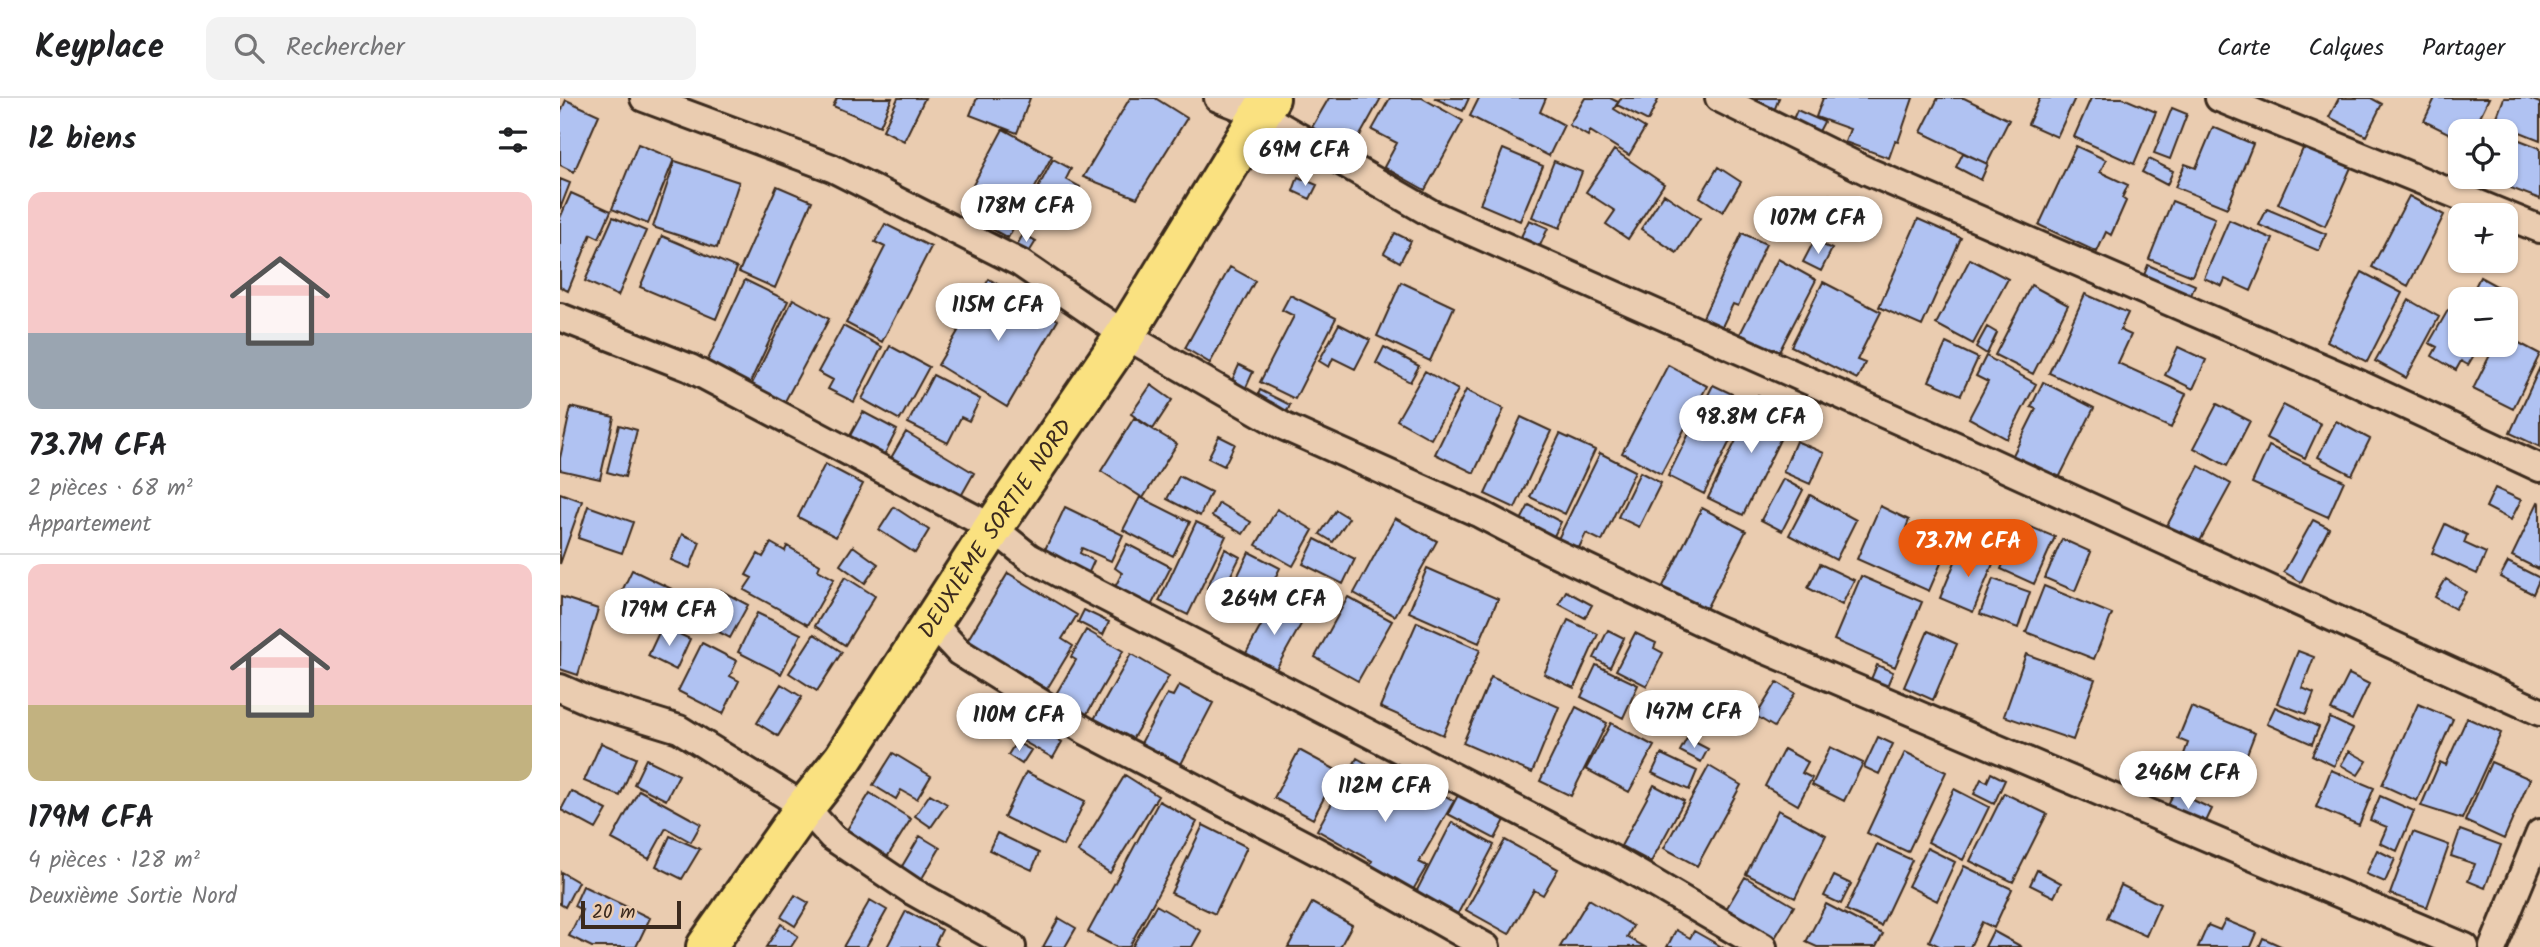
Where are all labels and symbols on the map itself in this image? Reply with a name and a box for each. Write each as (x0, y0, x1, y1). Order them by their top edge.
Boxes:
pin: 69M CFA (1240, 129, 1370, 188)
pin: 178M CFA (954, 184, 1098, 244)
pin: 107M CFA (1746, 197, 1890, 256)
pin: 115M CFA (926, 284, 1070, 343)
pin: 98.8M CFA (1671, 396, 1831, 455)
street label: DEUXIÈME SORTIE NORD (910, 412, 1083, 646)
pin: 73.7M CFA (1888, 519, 2048, 579)
pin: 264M CFA (1202, 578, 1346, 637)
pin: 179M CFA (597, 588, 741, 648)
pin: 147M CFA (1622, 690, 1766, 750)
pin: 110M CFA (947, 694, 1091, 753)
pin: 246M CFA (2116, 752, 2260, 811)
pin: 112M CFA (1313, 764, 1457, 824)
scale bar (581, 898, 681, 930)

